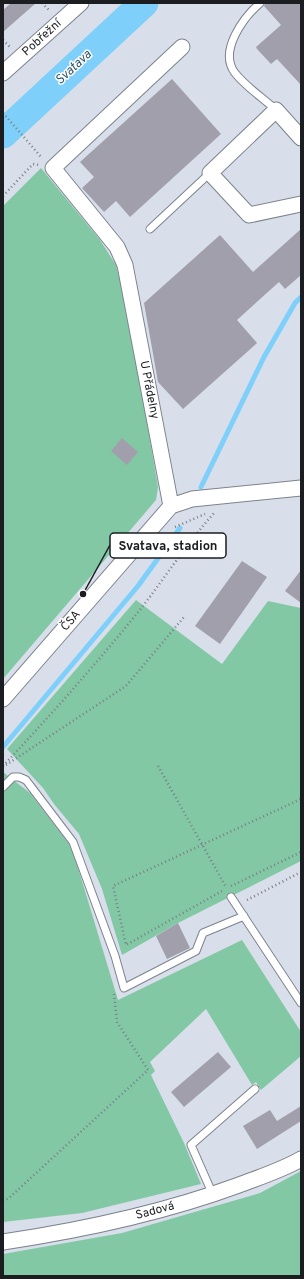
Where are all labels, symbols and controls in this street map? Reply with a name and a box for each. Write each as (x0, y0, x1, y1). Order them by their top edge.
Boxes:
street label: Pobřežní (19, 15, 66, 60)
water label: Svatava (53, 47, 96, 89)
street label: U Přádelny (136, 359, 162, 421)
callout: Svatava, stadion (110, 533, 226, 558)
text: Svatava, stadion (118, 539, 218, 555)
street label: ČSA (58, 607, 84, 635)
street label: Sadová (134, 1198, 176, 1224)

